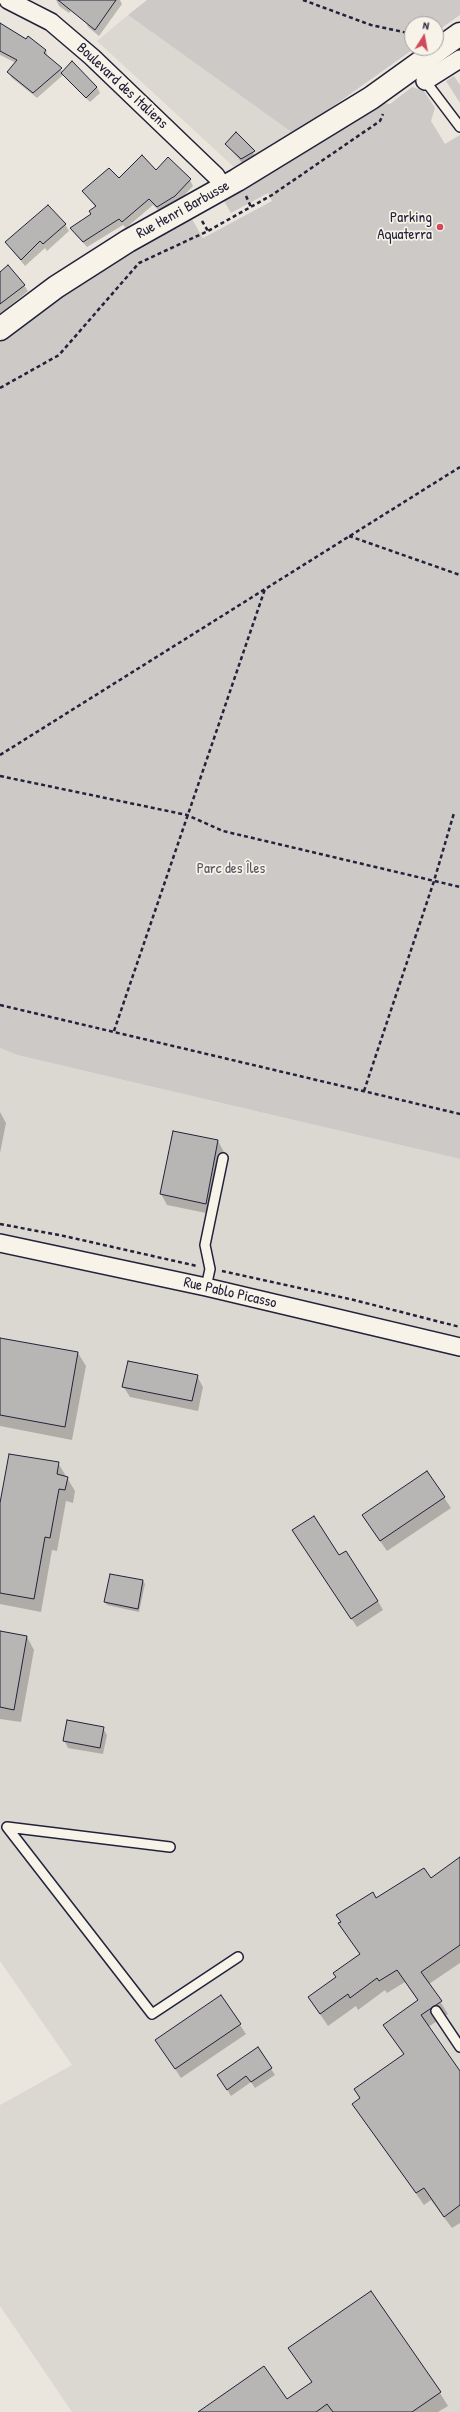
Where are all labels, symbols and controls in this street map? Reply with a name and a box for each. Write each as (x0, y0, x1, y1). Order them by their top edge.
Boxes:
north arrow (404, 16, 444, 56)
text: N (422, 18, 430, 33)
street label: Boulevard des Italiens (73, 39, 171, 133)
street label: Rue Henri Barbusse (133, 177, 233, 243)
place label: Parking Aquaterra (377, 209, 432, 244)
marker: Parking Aquaterra (435, 222, 445, 232)
park label: Parc des Îles (197, 860, 265, 878)
street label: Rue Pablo Picasso (182, 1274, 278, 1312)

